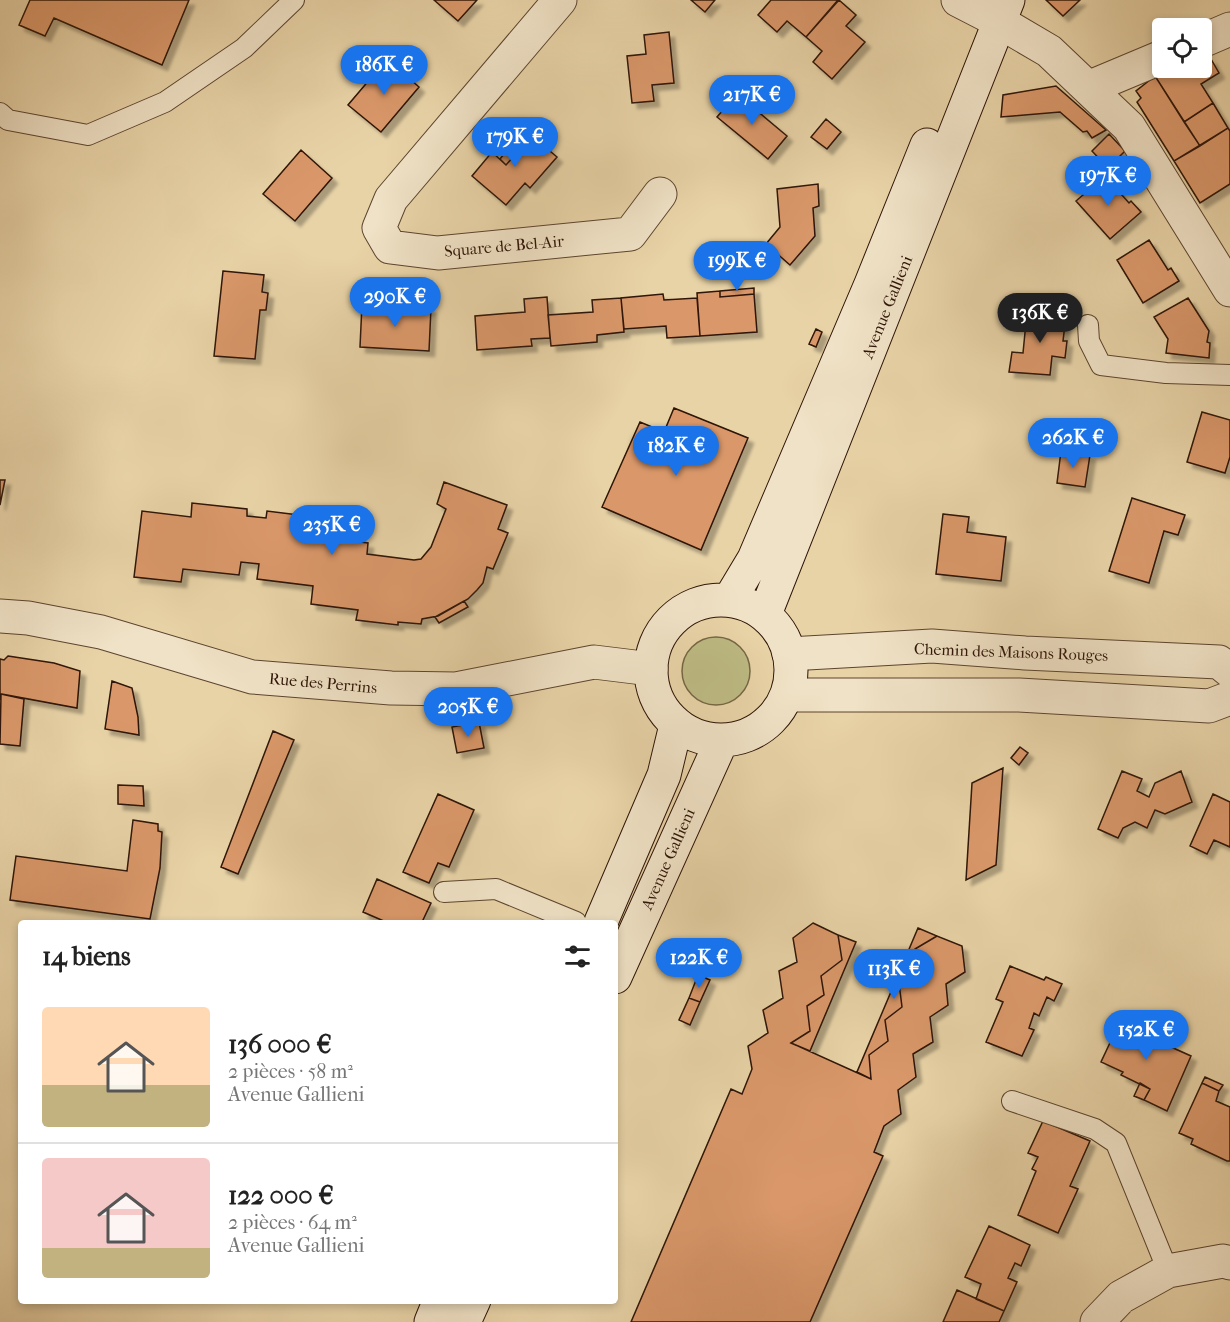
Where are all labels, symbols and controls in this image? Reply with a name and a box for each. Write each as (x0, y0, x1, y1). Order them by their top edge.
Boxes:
map controls (1152, 18, 1212, 78)
button: locate (1152, 18, 1212, 78)
pin: 186K € (335, 45, 433, 96)
text: 186K € (355, 53, 413, 76)
pin: 217K € (703, 75, 801, 126)
text: 217K € (723, 83, 781, 106)
pin: 179K € (466, 117, 564, 168)
text: 179K € (486, 125, 544, 148)
pin: 197K € (1059, 156, 1157, 207)
text: 197K € (1079, 164, 1137, 187)
street label: Square de Bel-Air (443, 231, 565, 261)
pin: 199K € (688, 241, 786, 292)
text: 199K € (708, 249, 766, 272)
street label: Avenue Gallieni (857, 253, 916, 362)
pin: 290K € (346, 277, 444, 328)
text: 290K € (364, 285, 426, 308)
pin: 136K € (991, 293, 1089, 344)
text: 136K € (1012, 301, 1068, 324)
pin: 262K € (1024, 418, 1122, 469)
pin: 182K € (627, 426, 725, 477)
text: 262K € (1042, 426, 1104, 449)
text: 182K € (647, 434, 705, 457)
pin: 235K € (283, 505, 381, 556)
text: 235K € (303, 513, 361, 536)
street label: Chemin des Maisons Rouges (914, 639, 1109, 665)
street label: Rue des Perrins (268, 669, 378, 697)
pin: 205K € (419, 687, 517, 738)
text: 205K € (438, 695, 498, 718)
street label: Avenue Gallieni (637, 805, 699, 914)
pin: 122K € (650, 938, 748, 989)
icon: filters (561, 940, 594, 973)
text: 14 biens (42, 941, 131, 972)
text: 122K € (670, 946, 728, 969)
pin: 113K € (845, 949, 943, 1000)
text: 113K € (867, 957, 921, 980)
pin: 152K € (1097, 1010, 1195, 1061)
text: 152K € (1118, 1018, 1174, 1041)
text: 136 000 € (228, 1029, 332, 1060)
icon: home (90, 1031, 162, 1103)
text: 2 pièces · 58 m² (228, 1060, 353, 1083)
text: Avenue Gallieni (228, 1083, 365, 1106)
text: 122 000 € (228, 1180, 334, 1211)
icon: home (90, 1182, 162, 1254)
text: 2 pièces · 64 m² (228, 1211, 357, 1234)
text: Avenue Gallieni (228, 1234, 365, 1257)

